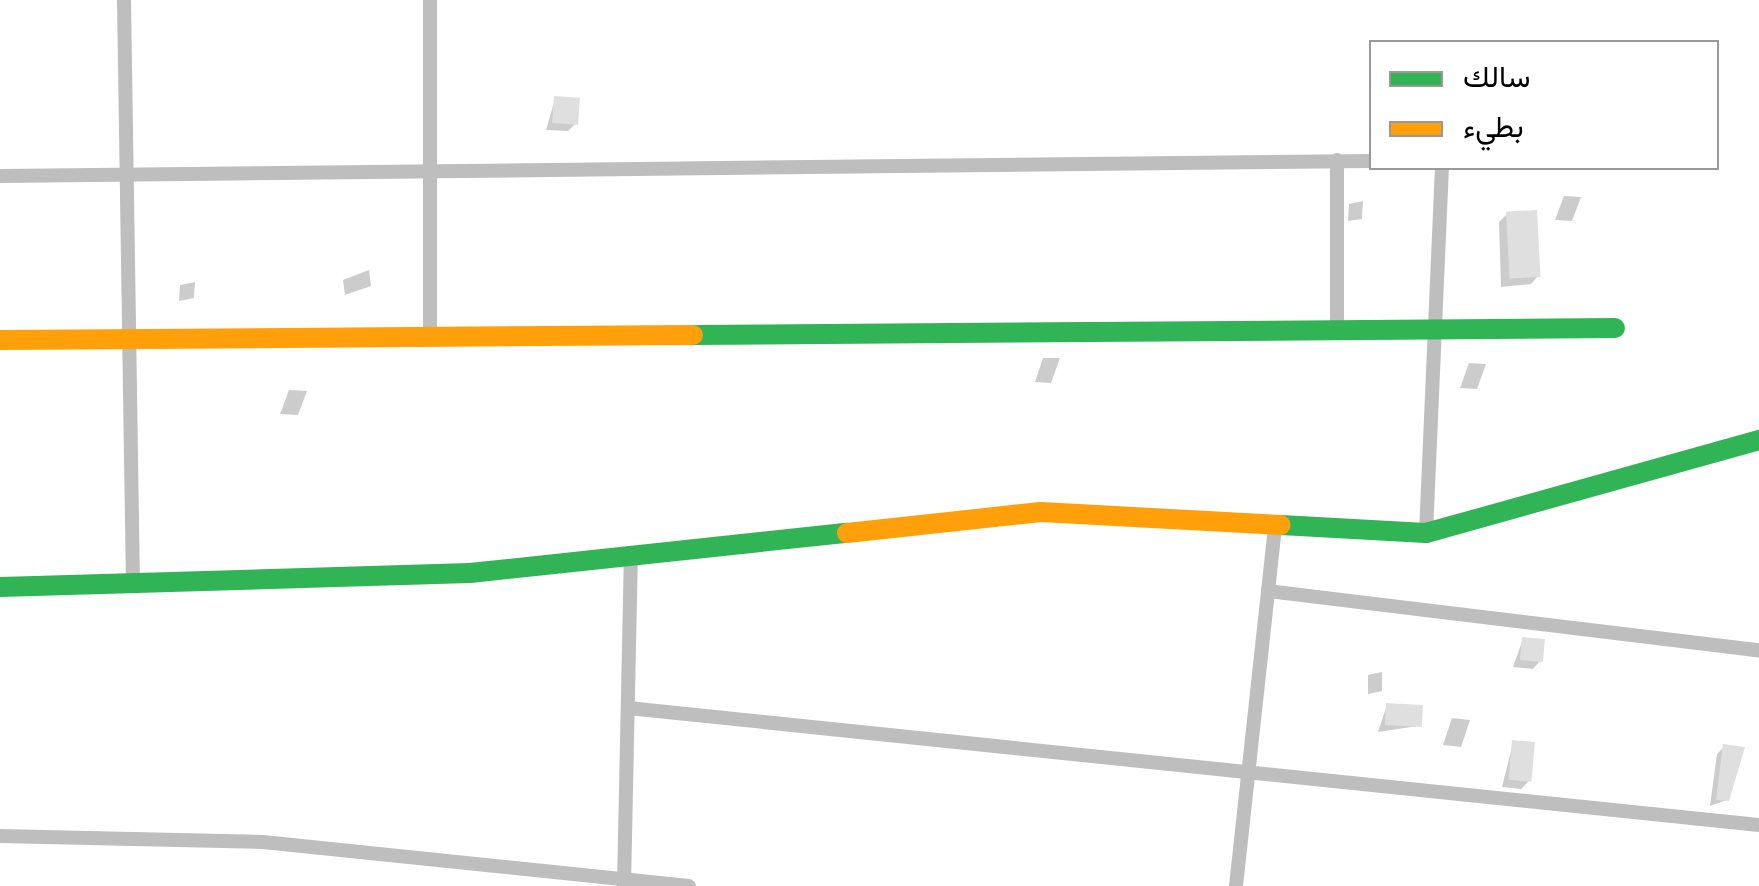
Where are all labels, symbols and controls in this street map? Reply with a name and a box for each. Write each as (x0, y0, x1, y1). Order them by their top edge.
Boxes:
legend (1369, 40, 1719, 170)
text: سالك (1463, 59, 1530, 93)
text: بطيء (1463, 109, 1524, 143)

